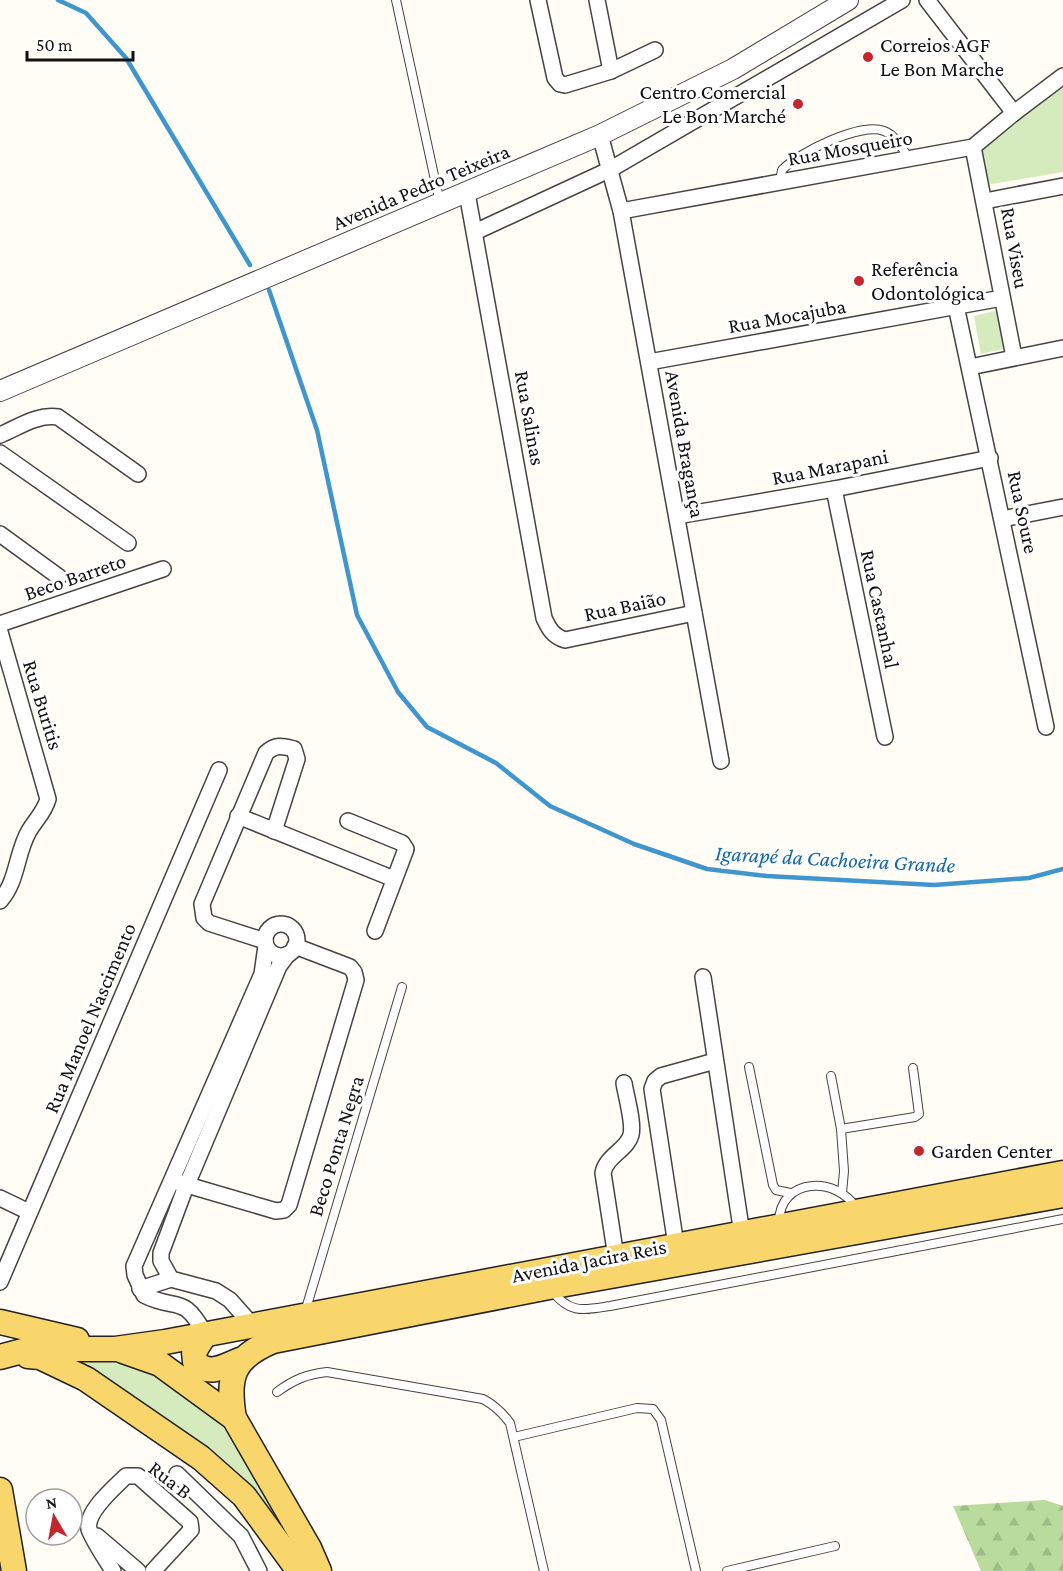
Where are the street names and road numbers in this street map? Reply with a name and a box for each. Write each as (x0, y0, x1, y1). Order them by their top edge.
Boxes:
street label: Rua Mosqueiro (786, 125, 914, 171)
street label: Avenida Pedro Teixeira (329, 139, 513, 235)
street label: Rua Viseu (996, 206, 1034, 290)
street label: Rua Mocajuba (726, 294, 848, 338)
street label: Avenida Bragança (660, 368, 710, 520)
street label: Rua Salinas (510, 369, 550, 467)
street label: Rua Marapani (770, 444, 891, 490)
street label: Rua Soure (1003, 469, 1043, 555)
street label: Rua Castanhal (856, 547, 904, 671)
street label: Beco Barreto (21, 548, 129, 606)
street label: Rua Baião (582, 586, 668, 626)
street label: Rua Buritis (18, 657, 68, 753)
street label: Rua Manoel Nascimento (39, 919, 141, 1117)
street label: Beco Ponta Negra (303, 1072, 369, 1219)
street label: Avenida Jacira Reis (510, 1234, 668, 1288)
street label: Rua B (144, 1456, 196, 1504)

